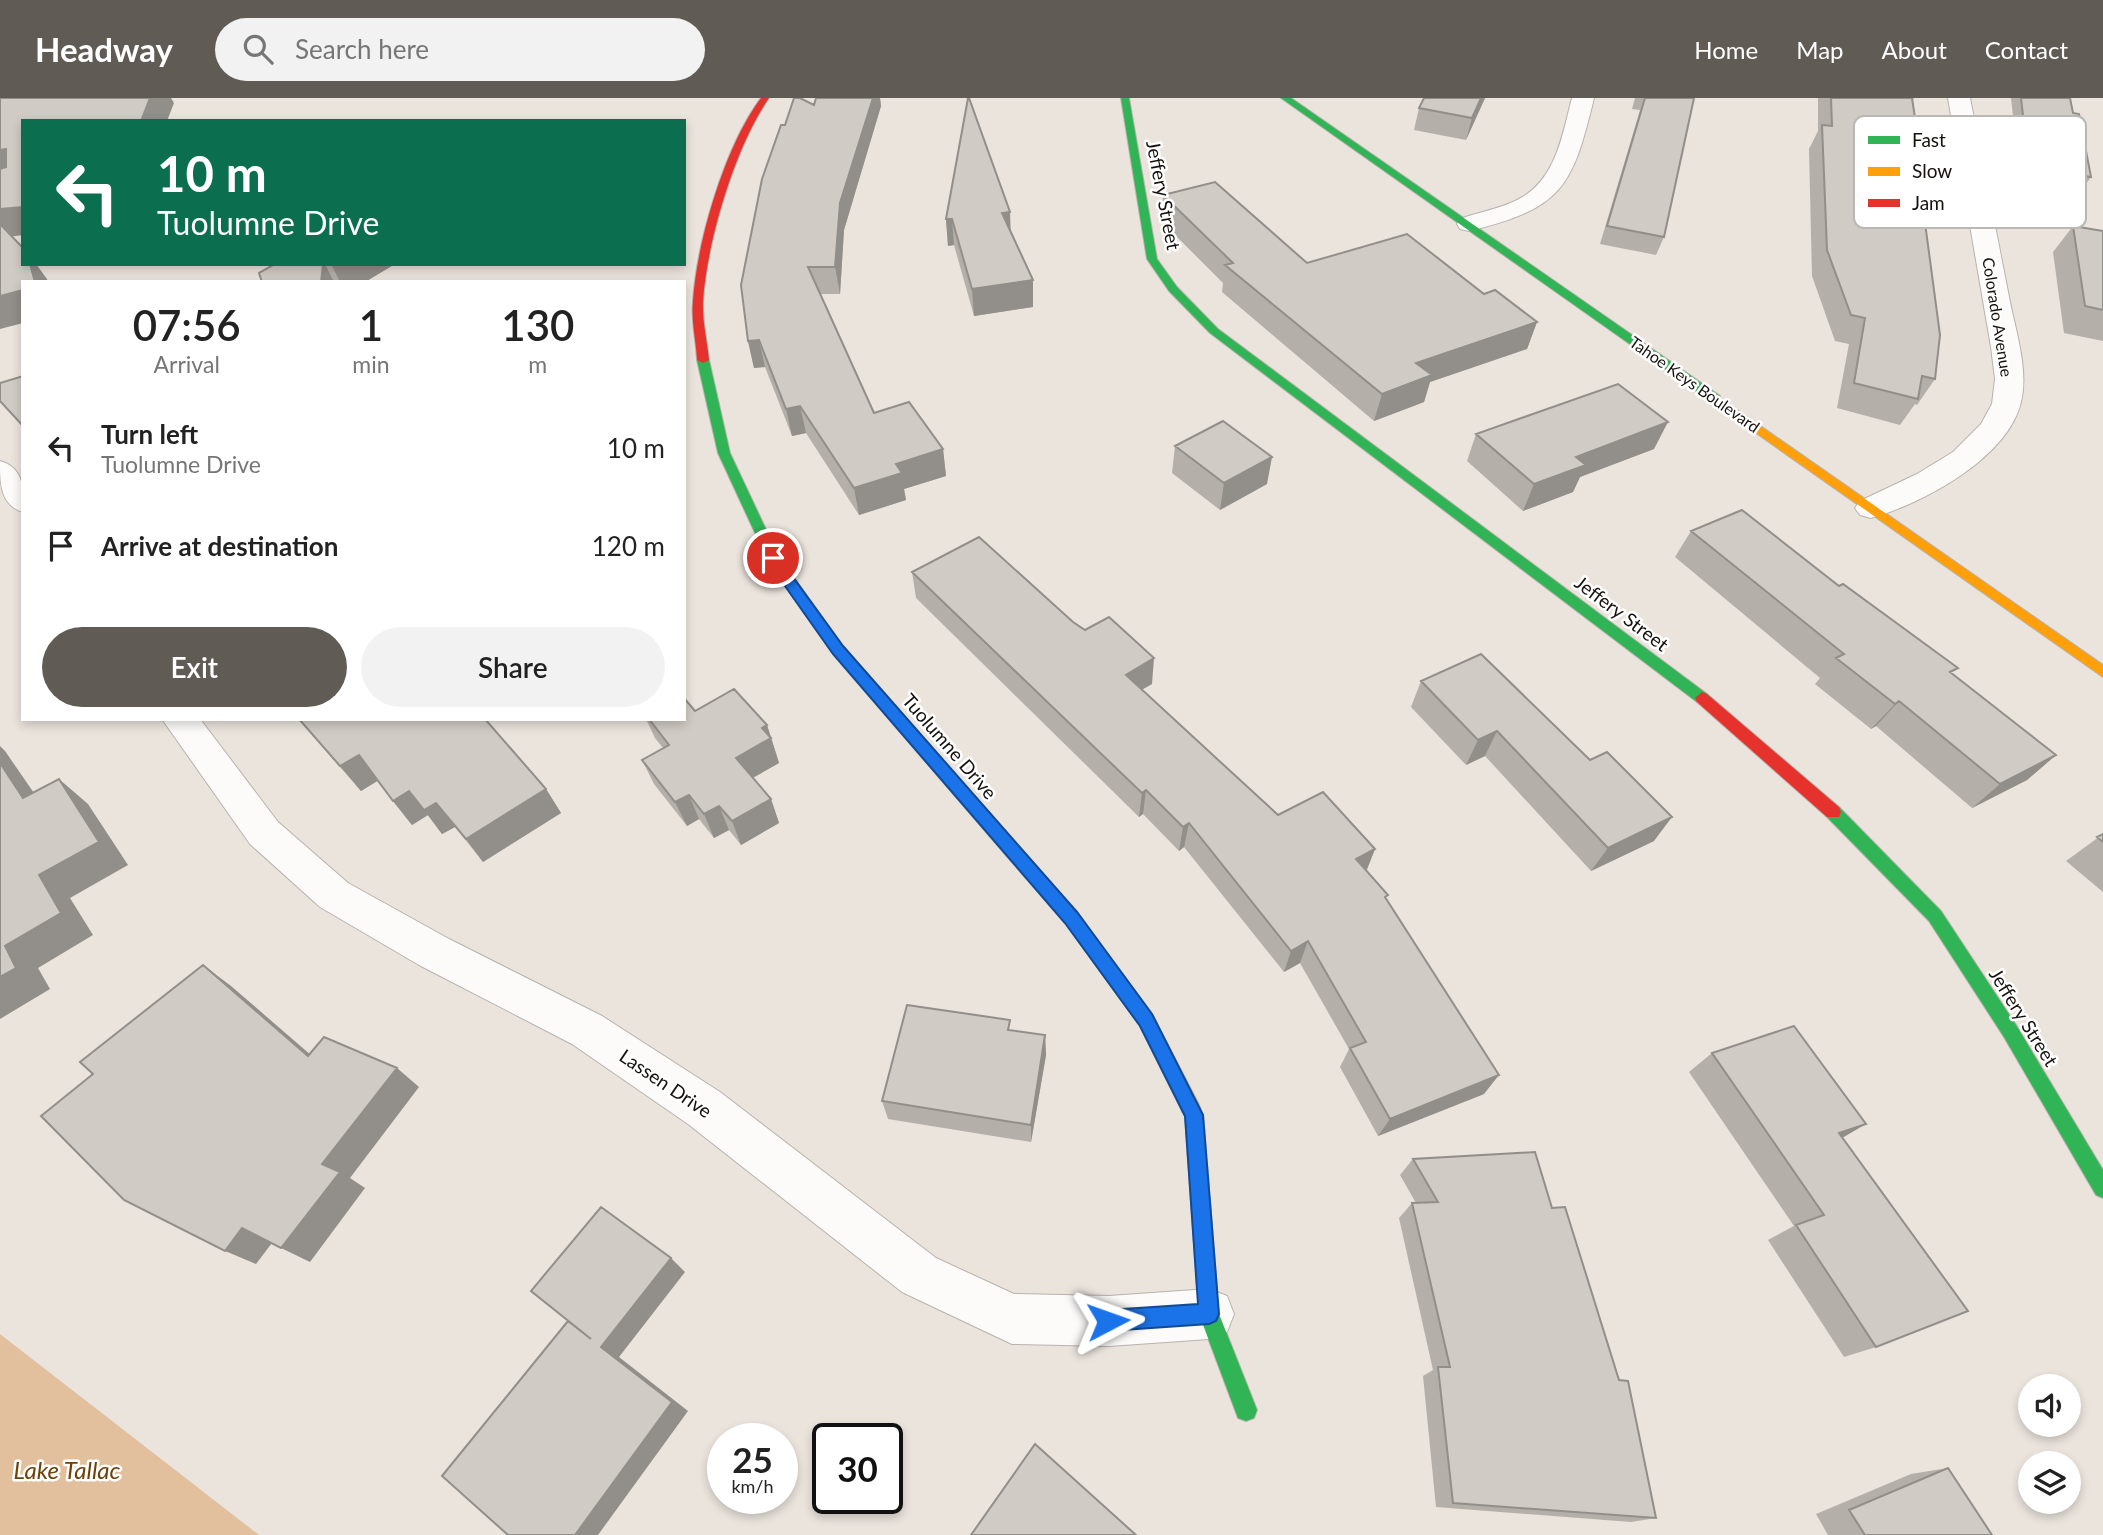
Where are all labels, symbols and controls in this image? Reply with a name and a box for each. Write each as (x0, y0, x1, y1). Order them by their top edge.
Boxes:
search box (215, 18, 705, 81)
text: Headway (35, 29, 173, 69)
icon: search (239, 30, 277, 68)
text: Search here (295, 33, 429, 65)
text: Home (1694, 35, 1758, 64)
text: Map (1796, 35, 1844, 64)
text: About (1882, 35, 1947, 64)
text: Contact (1985, 35, 2068, 64)
legend (1854, 116, 2086, 228)
text: Fast (1912, 128, 1946, 151)
street label: Jeffery Street (1142, 138, 1186, 252)
text: 10 m (157, 144, 267, 202)
icon: left (42, 147, 133, 238)
text: Slow (1912, 159, 1952, 182)
text: Jam (1912, 191, 1945, 214)
text: Tuolumne Drive (157, 203, 379, 242)
street label: Colorado Avenue (1979, 256, 2017, 378)
text: 07:56 (133, 300, 241, 350)
text: 1 (359, 300, 383, 350)
text: 130 (501, 300, 574, 350)
street label: Tahoe Keys Boulevard (1626, 332, 1764, 436)
text: Arrival (154, 350, 220, 378)
text: min (352, 350, 390, 378)
text: m (528, 350, 547, 378)
text: Turn left (101, 418, 198, 450)
icon: left (42, 429, 80, 467)
text: 10 m (607, 432, 665, 464)
text: Tuolumne Drive (101, 450, 261, 478)
icon: arrive (42, 527, 80, 565)
pin (743, 528, 803, 588)
text: Arrive at destination (101, 530, 338, 562)
text: 120 m (592, 530, 665, 562)
icon: arrive (754, 539, 792, 577)
street label: Jeffery Street (1571, 570, 1673, 656)
button: Exit (42, 627, 347, 707)
button: Share (361, 627, 665, 707)
street label: Tuolumne Drive (898, 689, 1002, 803)
street label: Jeffery Street (1985, 964, 2063, 1070)
street label: Lassen Drive (615, 1044, 717, 1122)
position arrow (1071, 1284, 1145, 1358)
map controls (2018, 1374, 2081, 1514)
button: sound (2018, 1374, 2081, 1437)
speed limit sign: 30 (812, 1423, 903, 1514)
text: 25 (732, 1438, 773, 1480)
button: layers (2018, 1451, 2081, 1514)
water label: Lake Tallac (13, 1455, 121, 1484)
text: km/h (731, 1475, 774, 1497)

